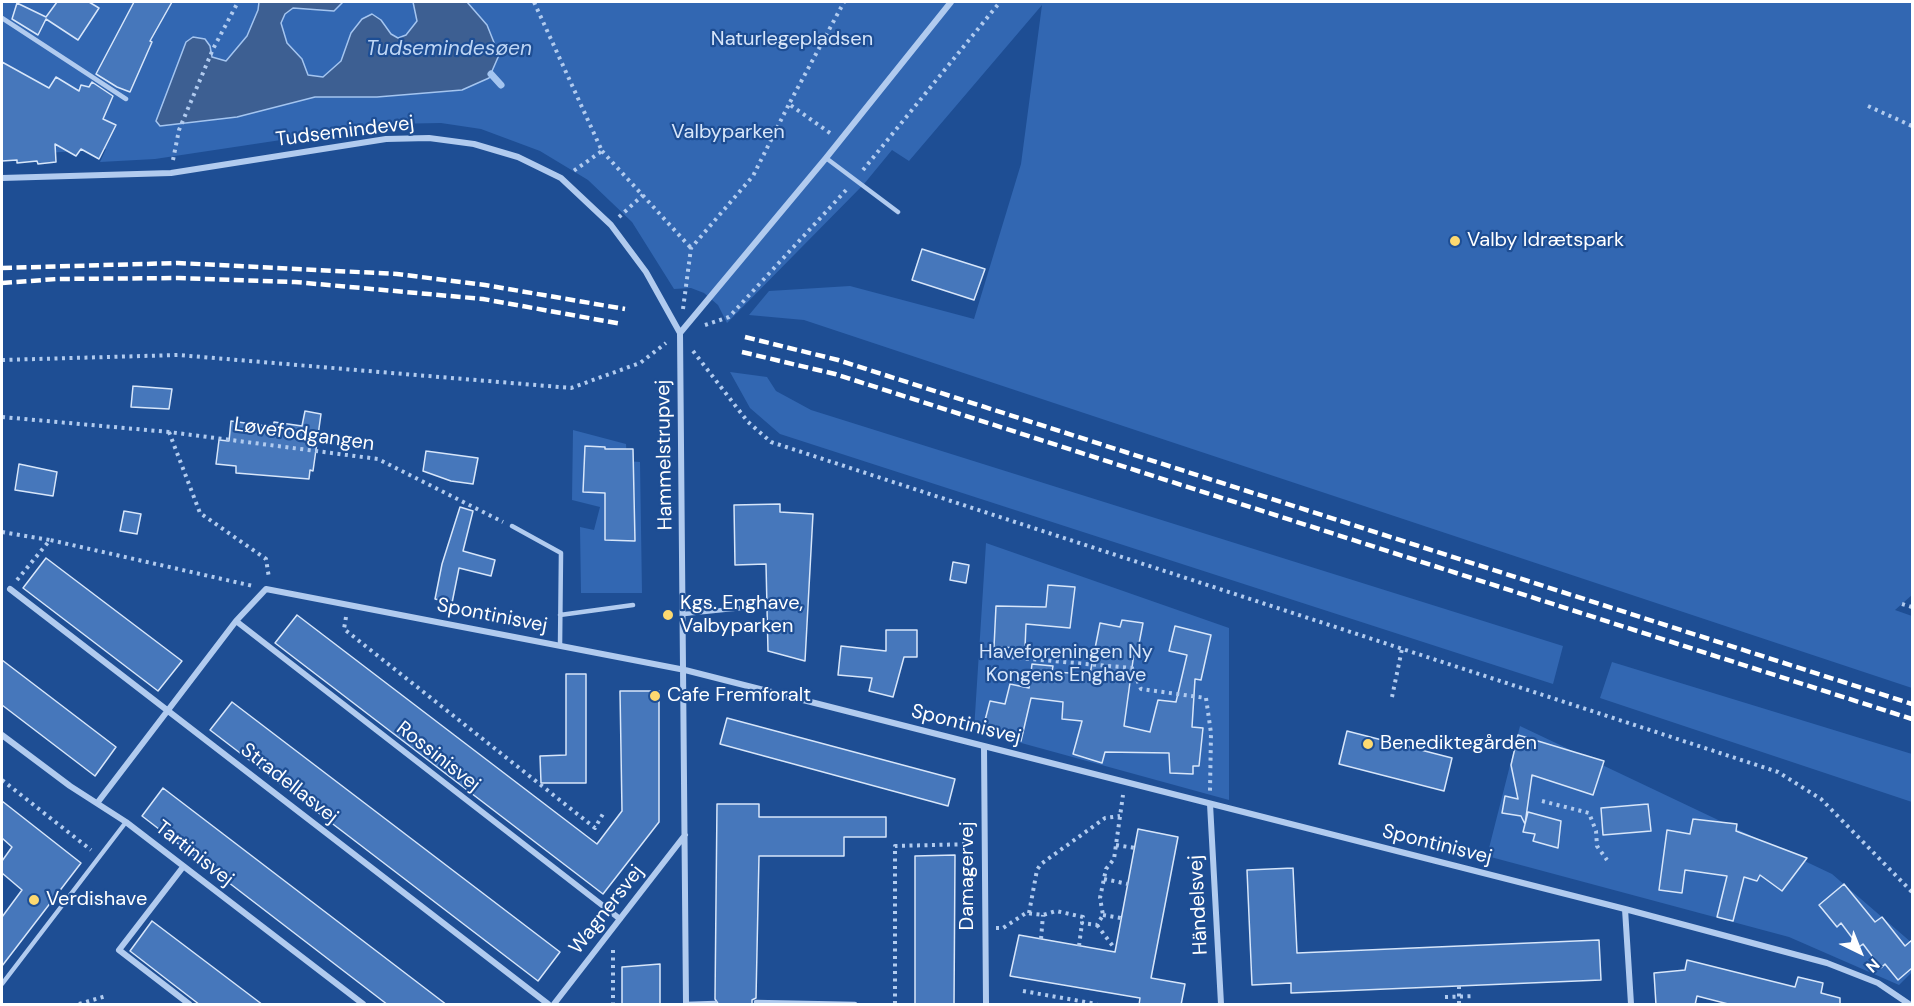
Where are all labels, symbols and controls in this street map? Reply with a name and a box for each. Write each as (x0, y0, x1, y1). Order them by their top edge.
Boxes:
park label: Naturlegepladsen (711, 28, 873, 52)
water label: Tudsemindesøen (366, 36, 532, 62)
street label: Tudsemindevej (274, 112, 416, 152)
park label: Valbyparken (671, 121, 785, 145)
place label: Valby Idrætspark (1467, 229, 1624, 253)
marker: Valby Idrætspark (1448, 234, 1462, 248)
street label: Hammelstrupvej (652, 380, 678, 530)
street label: Løvefodgangen (232, 413, 376, 457)
place label: Kgs. Enghave, Valbyparken (680, 592, 803, 639)
street label: Spontinisvej (435, 594, 549, 638)
marker: Kgs. Enghave, Valbyparken (661, 608, 675, 622)
park label: Haveforeningen Ny Kongens Enghave (979, 641, 1153, 688)
place label: Cafe Fremforalt (667, 684, 811, 708)
marker: Cafe Fremforalt (648, 689, 662, 703)
street label: Spontinisvej (909, 700, 1023, 750)
street label: Rossinisvej (391, 717, 485, 797)
place label: Benediktegården (1380, 732, 1537, 756)
marker: Benediktegården (1361, 737, 1375, 751)
street label: Stradellasvej (235, 738, 343, 830)
street label: Tartinisvej (150, 816, 238, 892)
street label: Spontinisvej (1380, 820, 1494, 870)
street label: Damagervej (956, 821, 980, 931)
street label: Händelsvej (1184, 854, 1214, 956)
street label: Wagnersvej (565, 861, 649, 959)
place label: Verdishave (46, 888, 147, 912)
marker: Verdishave (27, 893, 41, 907)
north arrow (1830, 922, 1890, 982)
text: N (1861, 954, 1884, 977)

